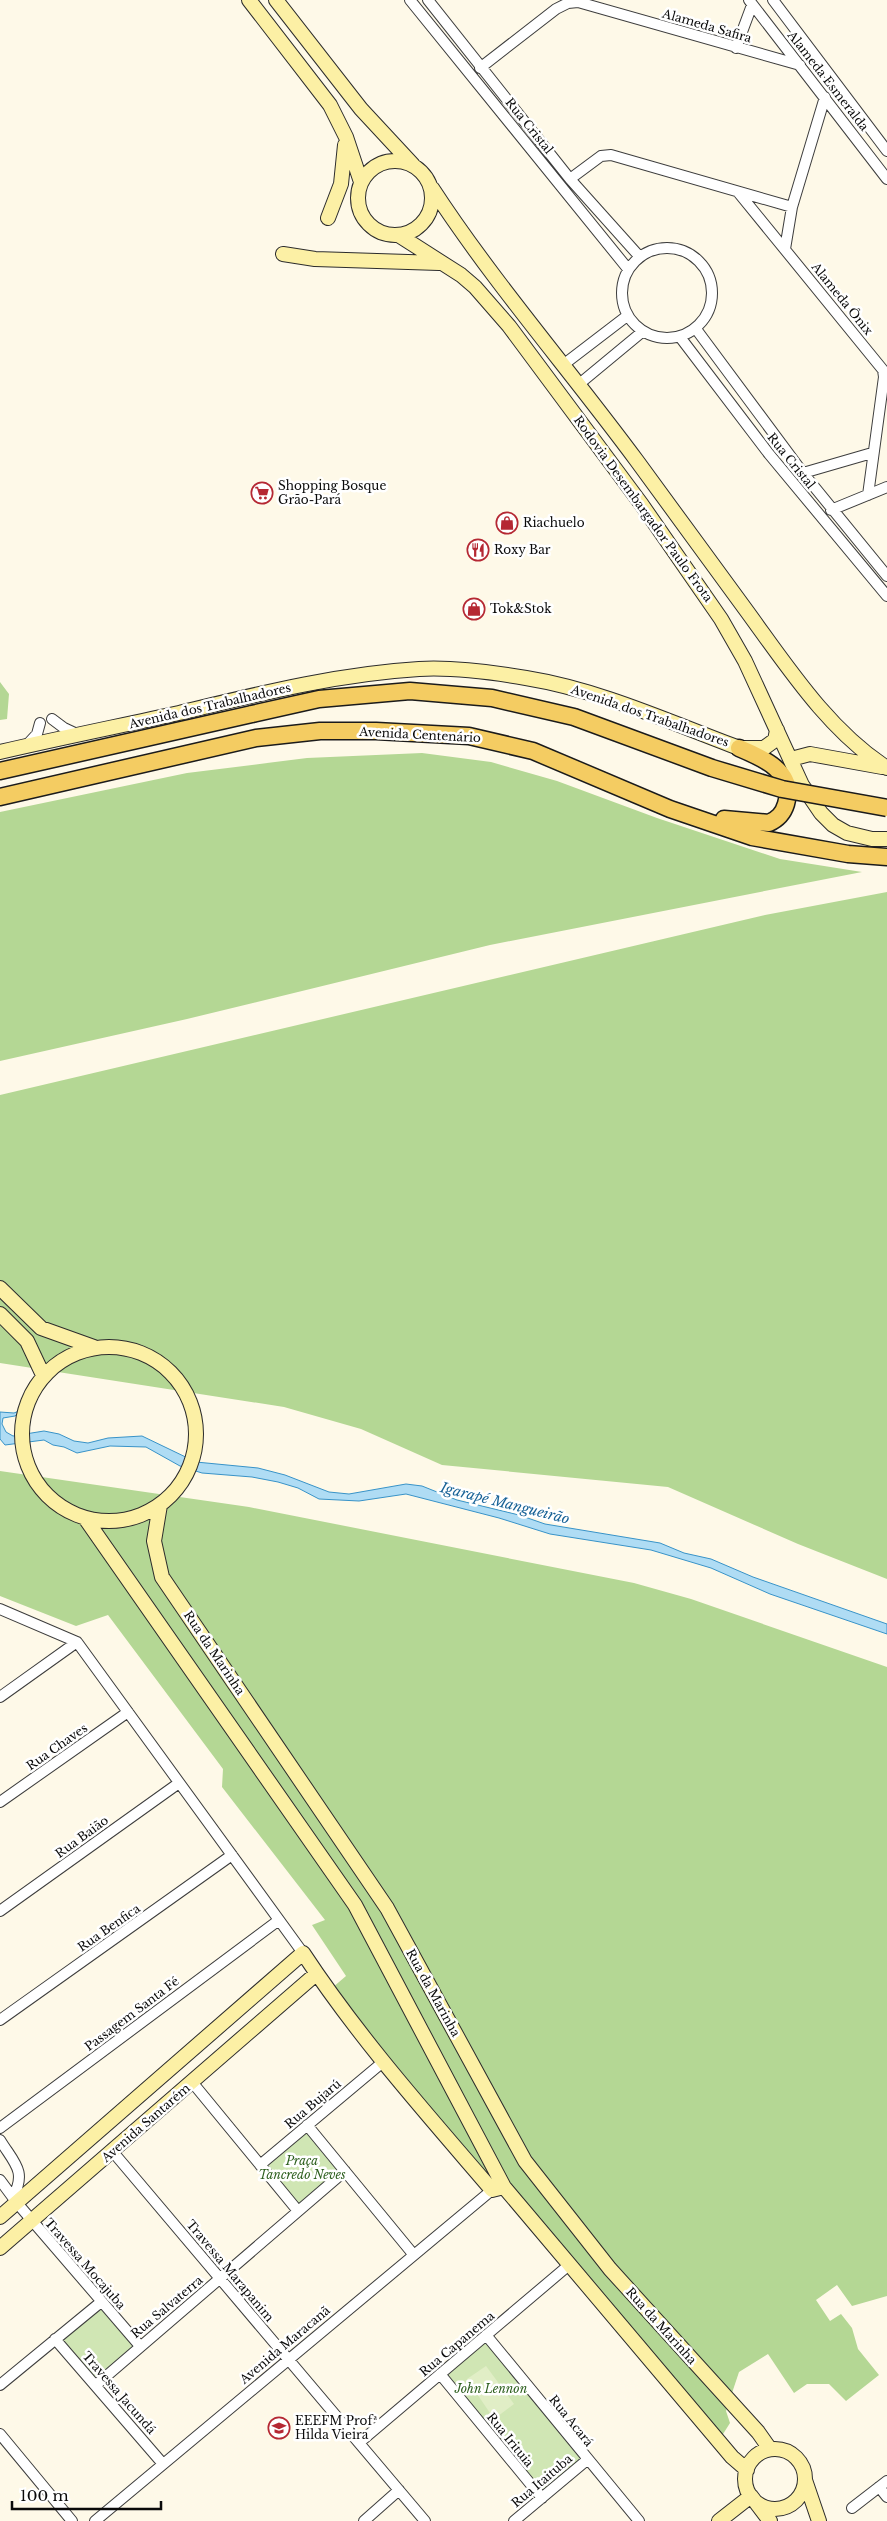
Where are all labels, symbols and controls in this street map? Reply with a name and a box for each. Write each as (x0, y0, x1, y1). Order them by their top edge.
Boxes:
street label: Alameda Safira (660, 5, 754, 46)
street label: Alameda Esmeralda (784, 27, 872, 134)
street label: Rua Cristal (502, 95, 556, 157)
street label: Alameda Ônix (808, 258, 877, 338)
street label: Rodovia Desembargador Paulo Frota (571, 413, 716, 605)
street label: Rua Cristal (764, 430, 818, 492)
place label: Shopping Bosque Grão-Pará (278, 478, 386, 507)
supermarket icon: Shopping Bosque Grão-Pará (250, 481, 274, 505)
shop icon: Riachuelo (495, 511, 519, 535)
place label: Riachuelo (523, 515, 585, 530)
restaurant icon: Roxy Bar (466, 538, 490, 562)
place label: Roxy Bar (494, 542, 551, 557)
shop icon: Tok&Stok (462, 597, 486, 621)
place label: Tok&Stok (490, 601, 552, 616)
street label: Avenida dos Trabalhadores (126, 680, 292, 732)
street label: Avenida dos Trabalhadores (568, 681, 731, 750)
street label: Avenida Centenário (358, 724, 481, 745)
water label: Igarapé Mangueirão (438, 1478, 572, 1528)
street label: Rua da Marinha (181, 1608, 248, 1698)
street label: Rua Chaves (23, 1720, 90, 1773)
street label: Rua Baião (52, 1812, 111, 1861)
street label: Rua Benfica (75, 1900, 143, 1955)
street label: Rua da Marinha (403, 1946, 464, 2040)
street label: Passagem Santa Fé (82, 1973, 182, 2054)
street label: Rua Bujarú (282, 2076, 344, 2131)
street label: Avenida Santarém (98, 2080, 193, 2166)
park label: Praça Tancredo Neves (258, 2153, 346, 2182)
street label: Travessa Mocajuba (42, 2215, 129, 2312)
street label: Travessa Marapanim (184, 2217, 277, 2325)
street label: Rua Salvaterra (128, 2272, 206, 2341)
street label: Rua da Marinha (623, 2284, 700, 2367)
street label: Avenida Maracanã (236, 2302, 333, 2387)
street label: Rua Capanema (416, 2308, 497, 2379)
street label: Travessa Jacundá (80, 2348, 159, 2437)
park label: John Lennon (454, 2381, 528, 2396)
street label: Rua Acará (546, 2392, 597, 2450)
street label: Rua Irituia (484, 2409, 537, 2470)
place label: EEEFM Profª Hilda Vieira (295, 2413, 378, 2442)
school or university icon: EEEFM Profª Hilda Vieira (267, 2416, 291, 2440)
street label: Rua Itaituba (508, 2451, 575, 2510)
scale bar (12, 2478, 161, 2510)
text: 100 m (20, 2486, 69, 2505)

